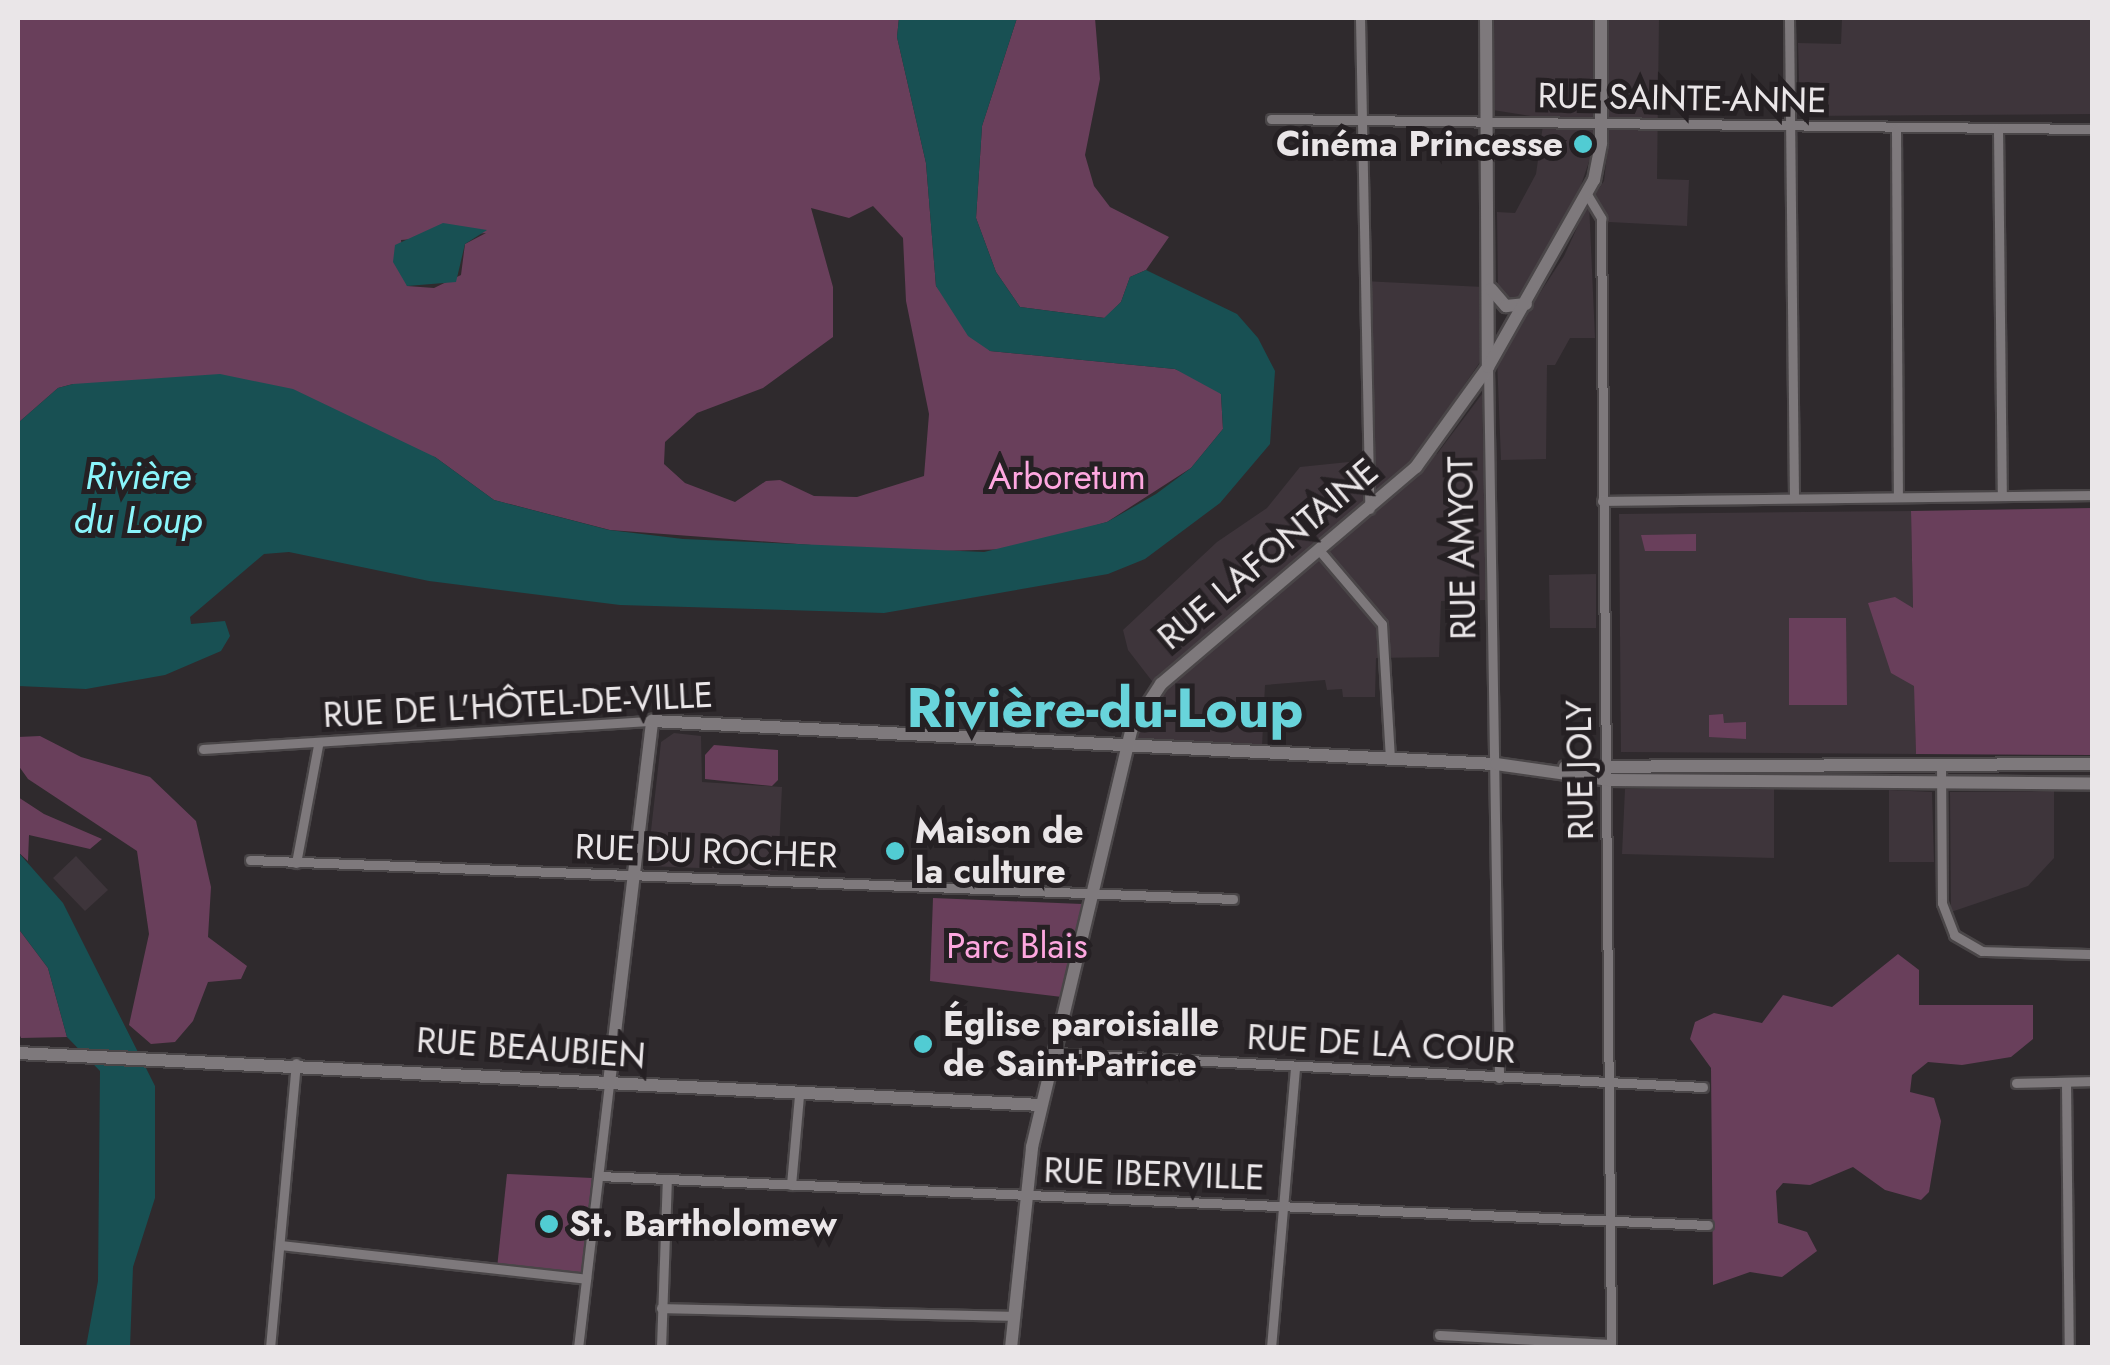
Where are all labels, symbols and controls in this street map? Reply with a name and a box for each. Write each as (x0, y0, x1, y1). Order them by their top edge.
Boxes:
street label: RUE SAINTE-ANNE (1537, 74, 1827, 122)
place label: Cinéma Princesse (1276, 123, 1563, 165)
marker: Cinéma Princesse (1572, 133, 1594, 155)
street label: RUE LAFONTAINE (1149, 450, 1387, 658)
water label: Rivière du Loup (74, 453, 202, 542)
park label: Arboretum (988, 456, 1146, 498)
street label: RUE AMYOT (1439, 456, 1485, 640)
street label: RUE DE L'HÔTEL-DE-VILLE (322, 674, 714, 736)
district label: Rivière-du-Loup (907, 676, 1303, 742)
street label: RUE JOLY (1558, 700, 1602, 840)
place label: Maison de la culture (915, 810, 1084, 892)
street label: RUE DU ROCHER (574, 825, 838, 877)
marker: Maison de la culture (884, 840, 906, 862)
park label: Parc Blais (946, 925, 1088, 967)
place label: Église paroisialle de Saint-Patrice (943, 1003, 1219, 1085)
street label: RUE DE LA COUR (1246, 1016, 1516, 1072)
street label: RUE BEAUBIEN (415, 1019, 647, 1077)
marker: Église paroisialle de Saint-Patrice (912, 1033, 934, 1055)
street label: RUE IBERVILLE (1043, 1149, 1265, 1199)
place label: St. Bartholomew (569, 1203, 837, 1245)
marker: St. Bartholomew (538, 1213, 560, 1235)

